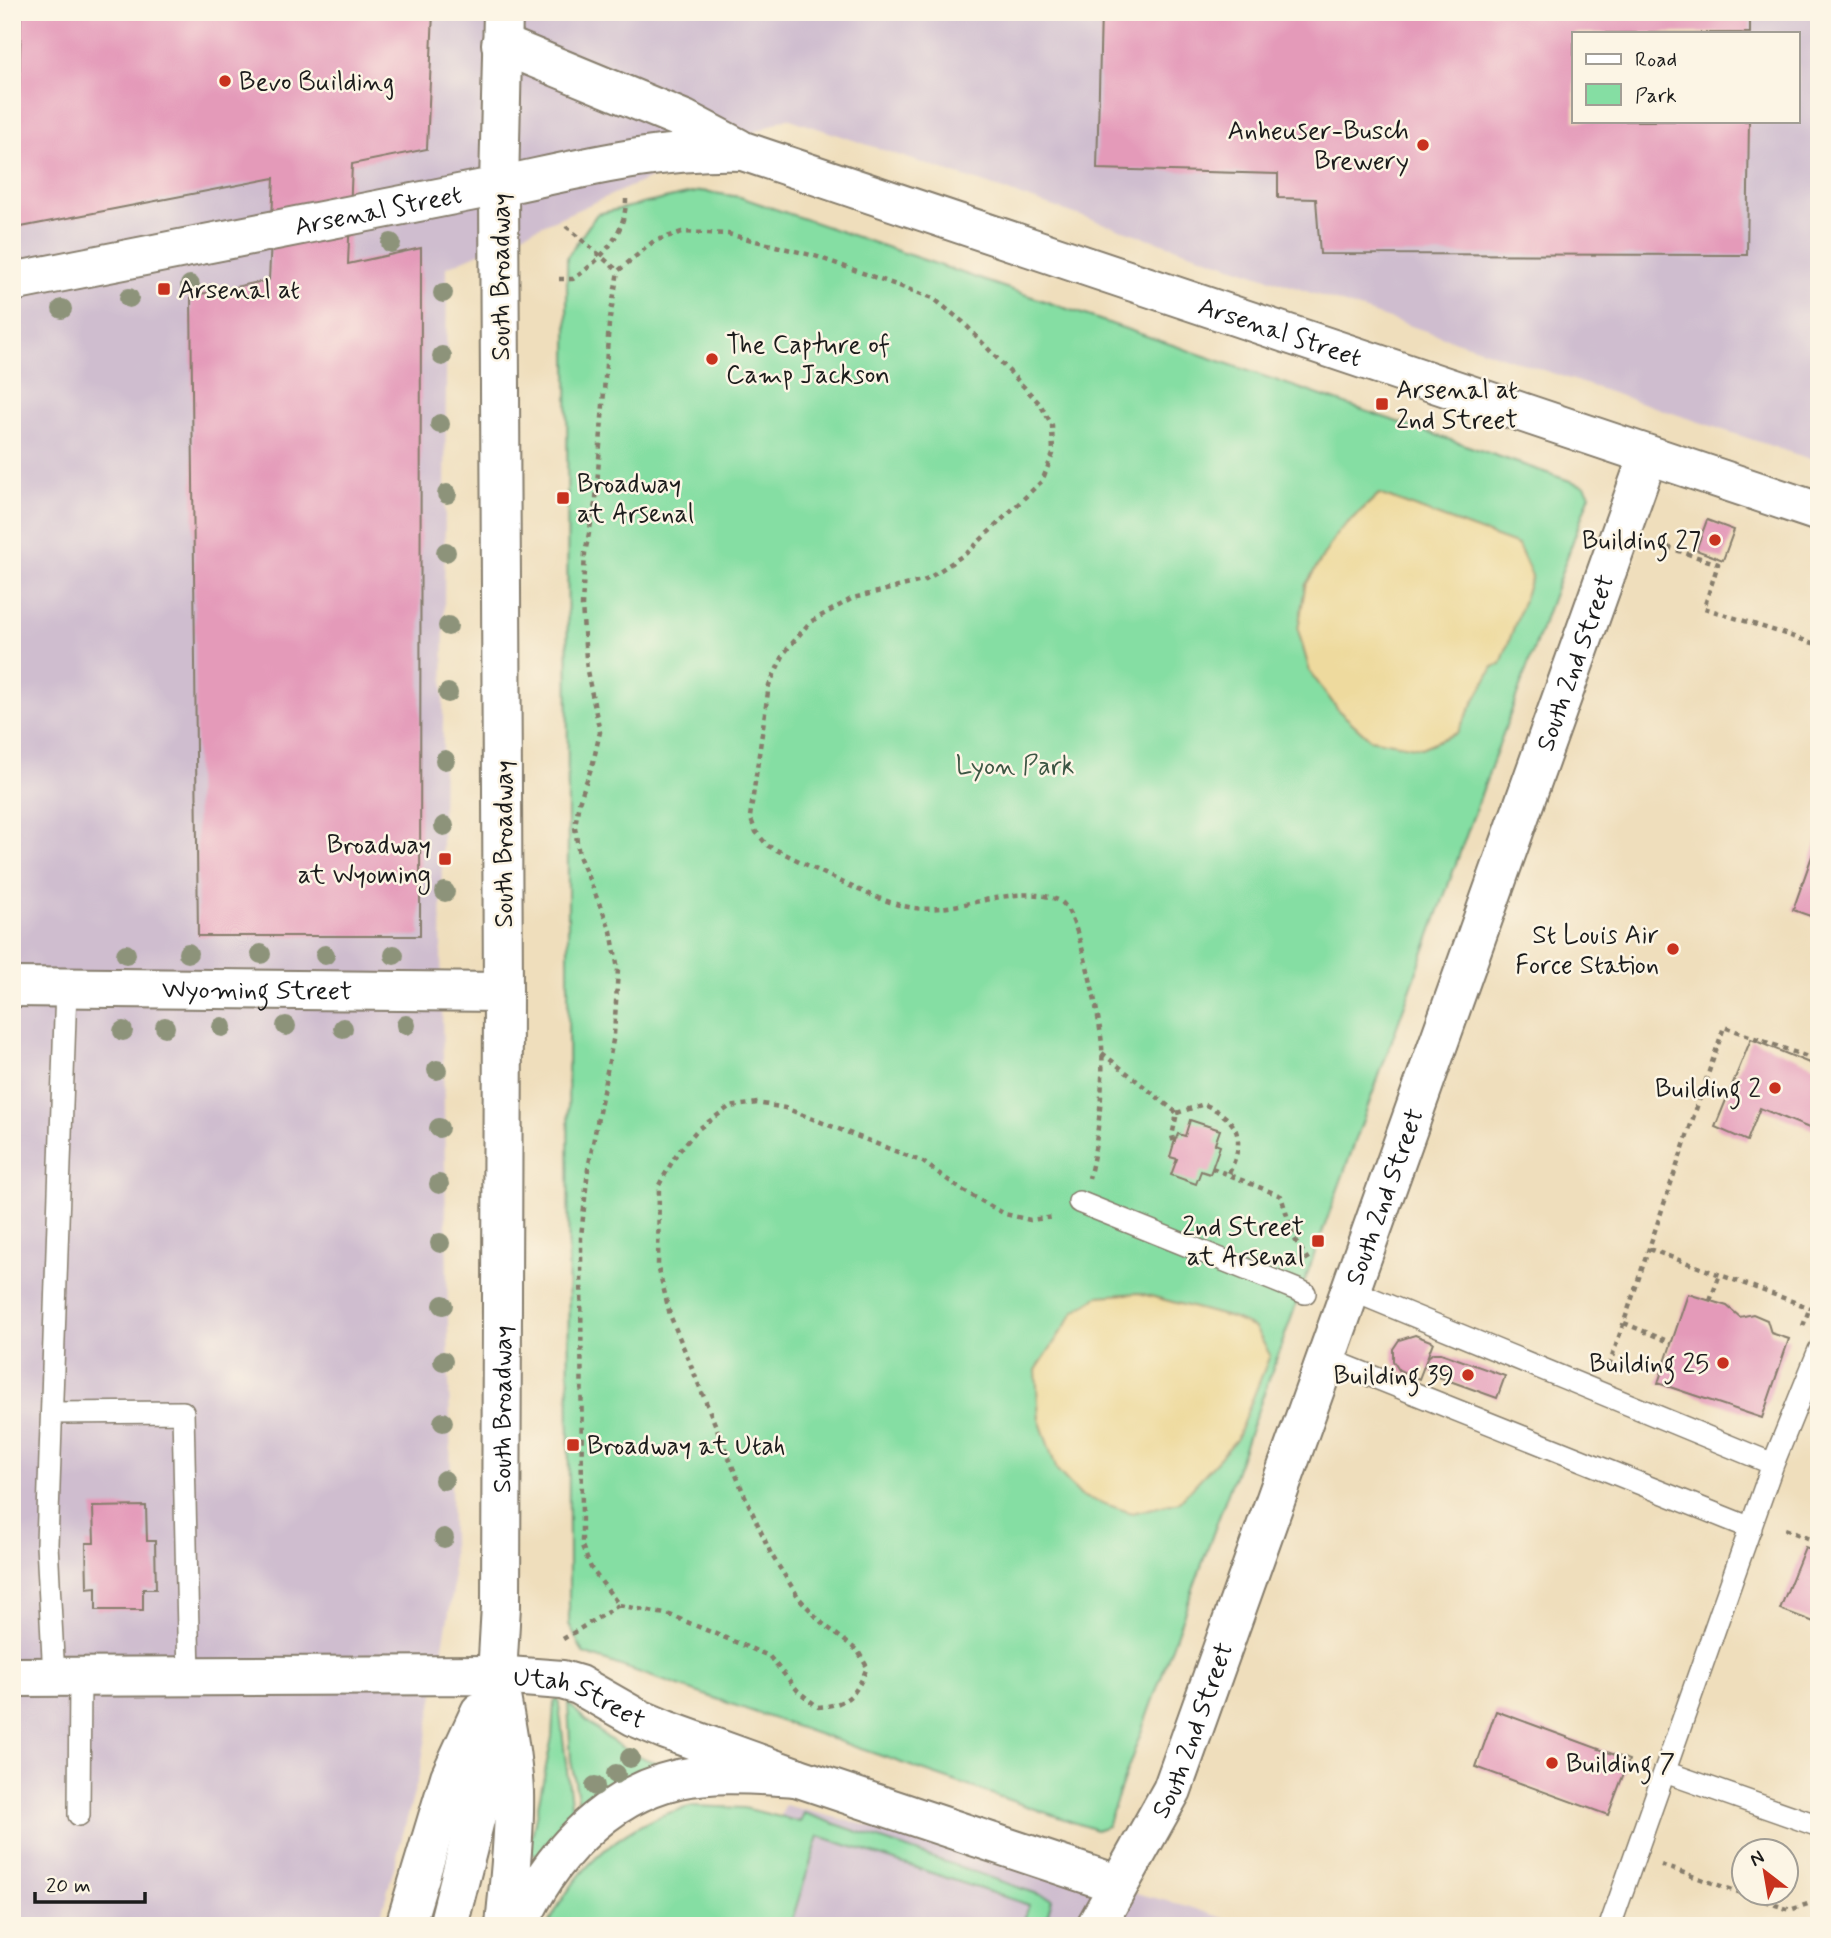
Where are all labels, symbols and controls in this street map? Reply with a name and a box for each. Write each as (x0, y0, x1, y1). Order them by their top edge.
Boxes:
legend (1572, 32, 1800, 122)
text: Road (1635, 46, 1677, 74)
place label: Bevo Building (239, 66, 394, 100)
marker: Bevo Building (217, 73, 233, 89)
text: Park (1635, 82, 1677, 110)
place label: Anheuser-Busch Brewery (1227, 115, 1409, 179)
marker: Anheuser-Busch Brewery (1415, 137, 1431, 153)
street label: Arsenal Street (292, 179, 465, 245)
street label: South Broadway (485, 193, 519, 361)
place label: Arsenal at (178, 274, 300, 308)
marker: Arsenal at (156, 281, 172, 297)
street label: Arsenal Street (1194, 290, 1366, 376)
place label: The Capture of Camp Jackson (726, 329, 890, 393)
marker: The Capture of Camp Jackson (704, 351, 720, 367)
place label: Arsenal at 2nd Street (1396, 374, 1518, 438)
marker: Arsenal at 2nd Street (1374, 396, 1390, 412)
place label: Broadway at Arsenal (577, 468, 694, 532)
marker: Broadway at Arsenal (555, 490, 571, 506)
place label: Building 27 (1582, 525, 1701, 562)
marker: Building 27 (1707, 532, 1723, 548)
street label: South 2nd Street (1529, 570, 1623, 756)
park label: Lyon Park (956, 750, 1074, 784)
street label: South Broadway (488, 760, 522, 928)
place label: Broadway at Wyoming (298, 829, 431, 895)
marker: Broadway at Wyoming (437, 851, 453, 867)
place label: St Louis Air Force Station (1515, 919, 1659, 983)
marker: St Louis Air Force Station (1665, 941, 1681, 957)
street label: Wyoming Street (162, 974, 352, 1012)
place label: Building 2 (1655, 1073, 1761, 1110)
marker: Building 2 (1767, 1080, 1783, 1096)
street label: South 2nd Street (1339, 1104, 1433, 1290)
place label: 2nd Street at Arsenal (1182, 1211, 1304, 1275)
marker: 2nd Street at Arsenal (1310, 1233, 1326, 1249)
street label: South Broadway (486, 1325, 521, 1493)
place label: Building 25 (1589, 1348, 1709, 1385)
marker: Building 25 (1715, 1355, 1731, 1371)
place label: Building 39 (1334, 1360, 1454, 1397)
marker: Building 39 (1460, 1367, 1476, 1383)
place label: Broadway at Utah (587, 1430, 786, 1464)
marker: Broadway at Utah (565, 1437, 581, 1453)
street label: South 2nd Street (1145, 1638, 1242, 1825)
street label: Utah Street (512, 1661, 650, 1738)
place label: Building 7 (1566, 1748, 1675, 1785)
marker: Building 7 (1544, 1755, 1560, 1771)
north arrow (1730, 1836, 1800, 1906)
text: N (1745, 1845, 1769, 1873)
scale bar (35, 1861, 145, 1905)
text: 20 m (46, 1872, 91, 1900)

